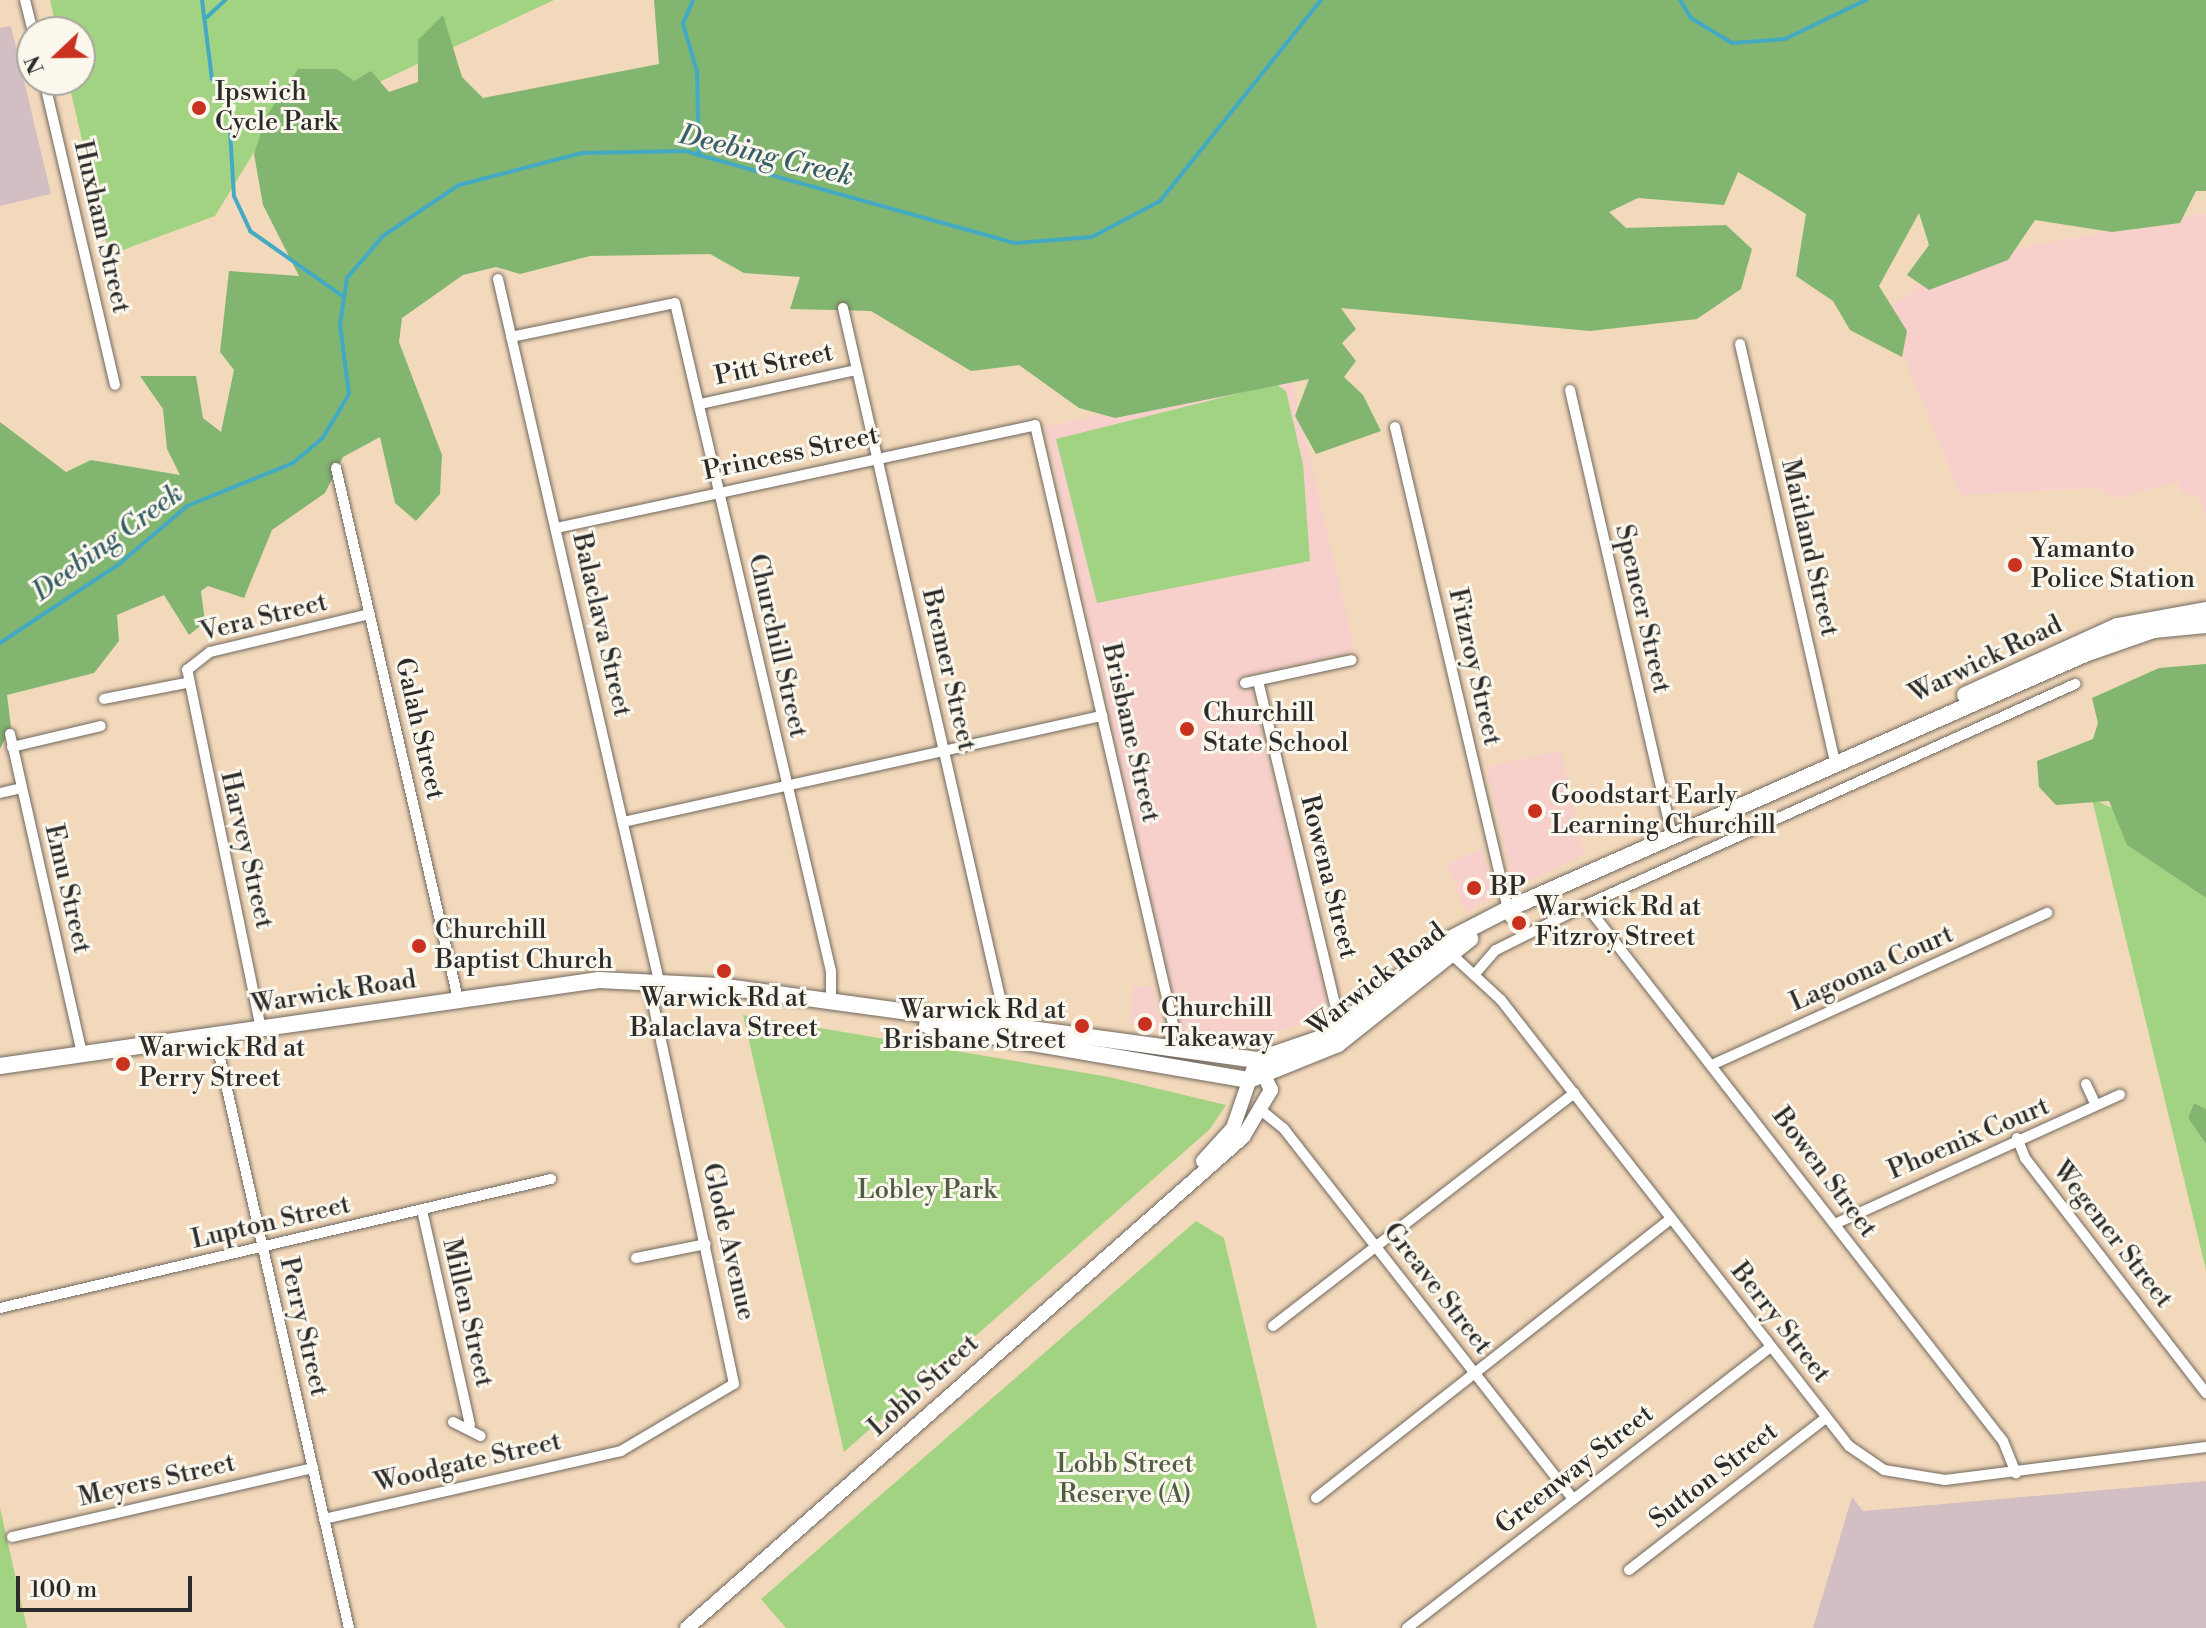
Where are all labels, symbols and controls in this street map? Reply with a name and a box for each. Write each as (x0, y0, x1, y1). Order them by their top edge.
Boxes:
north arrow (16, 16, 96, 96)
text: N (19, 51, 51, 78)
place label: Ipswich Cycle Park (215, 77, 338, 138)
marker: Ipswich Cycle Park (190, 99, 208, 117)
water label: Deebing Creek (676, 118, 856, 194)
street label: Huxham Street (66, 138, 136, 316)
street label: Pitt Street (712, 337, 836, 393)
street label: Princess Street (700, 420, 882, 488)
street label: Maitland Street (1773, 456, 1845, 640)
water label: Deebing Creek (26, 477, 190, 609)
street label: Spencer Street (1607, 522, 1677, 696)
street label: Balaclava Street (565, 530, 637, 720)
place label: Yamanto Police Station (2031, 534, 2195, 596)
street label: Churchill Street (741, 551, 813, 741)
marker: Yamanto Police Station (2006, 556, 2024, 574)
street label: Fitzroy Street (1441, 585, 1507, 749)
street label: Bremer Street (914, 586, 982, 754)
street label: Vera Street (197, 587, 331, 649)
street label: Warwick Road (1905, 610, 2067, 710)
street label: Brisbane Street (1094, 641, 1166, 825)
street label: Galah Street (388, 655, 450, 803)
place label: Churchill State School (1203, 698, 1348, 760)
marker: Churchill State School (1178, 720, 1196, 738)
street label: Harvey Street (213, 768, 279, 932)
place label: Goodstart Early Learning Churchill (1551, 780, 1776, 842)
street label: Rowena Street (1293, 792, 1363, 962)
marker: Goodstart Early Learning Churchill (1526, 802, 1544, 820)
street label: Emu Street (37, 821, 97, 957)
place label: BP (1490, 872, 1526, 904)
marker: BP (1465, 879, 1483, 897)
place label: Warwick Rd at Fitzroy Street (1535, 892, 1701, 954)
marker: Warwick Rd at Fitzroy Street (1510, 914, 1528, 932)
place label: Churchill Baptist Church (435, 915, 613, 976)
street label: Warwick Road (1302, 917, 1452, 1043)
street label: Lagoona Court (1785, 919, 1959, 1019)
marker: Churchill Baptist Church (410, 937, 428, 955)
marker: Warwick Rd at Balaclava Street (715, 962, 733, 980)
street label: Warwick Road (250, 965, 418, 1021)
place label: Warwick Rd at Balaclava Street (630, 983, 818, 1044)
place label: Churchill Takeaway (1161, 993, 1274, 1054)
place label: Warwick Rd at Brisbane Street (883, 995, 1066, 1056)
marker: Churchill Takeaway (1136, 1015, 1154, 1033)
marker: Warwick Rd at Brisbane Street (1073, 1017, 1091, 1035)
place label: Warwick Rd at Perry Street (139, 1033, 305, 1094)
marker: Warwick Rd at Perry Street (114, 1055, 132, 1073)
street label: Phoenix Court (1884, 1091, 2054, 1187)
street label: Bowen Street (1765, 1102, 1883, 1244)
street label: Wegener Street (2045, 1156, 2179, 1314)
street label: Glode Avenue (695, 1160, 761, 1324)
park label: Lobley Park (857, 1175, 997, 1207)
street label: Lupton Street (189, 1190, 353, 1256)
street label: Greave Street (1376, 1217, 1498, 1361)
street label: Millen Street (435, 1236, 499, 1390)
street label: Perry Street (272, 1254, 334, 1400)
street label: Berry Street (1723, 1257, 1837, 1389)
street label: Lobb Street (862, 1328, 986, 1444)
street label: Greenway Street (1490, 1399, 1660, 1541)
street label: Sutton Street (1644, 1416, 1784, 1536)
street label: Woodgate Street (372, 1426, 564, 1500)
street label: Meyers Street (76, 1448, 238, 1514)
park label: Lobb Street Reserve (A) (1056, 1449, 1194, 1510)
scale bar (20, 1560, 196, 1610)
text: 100 m (30, 1575, 97, 1605)

